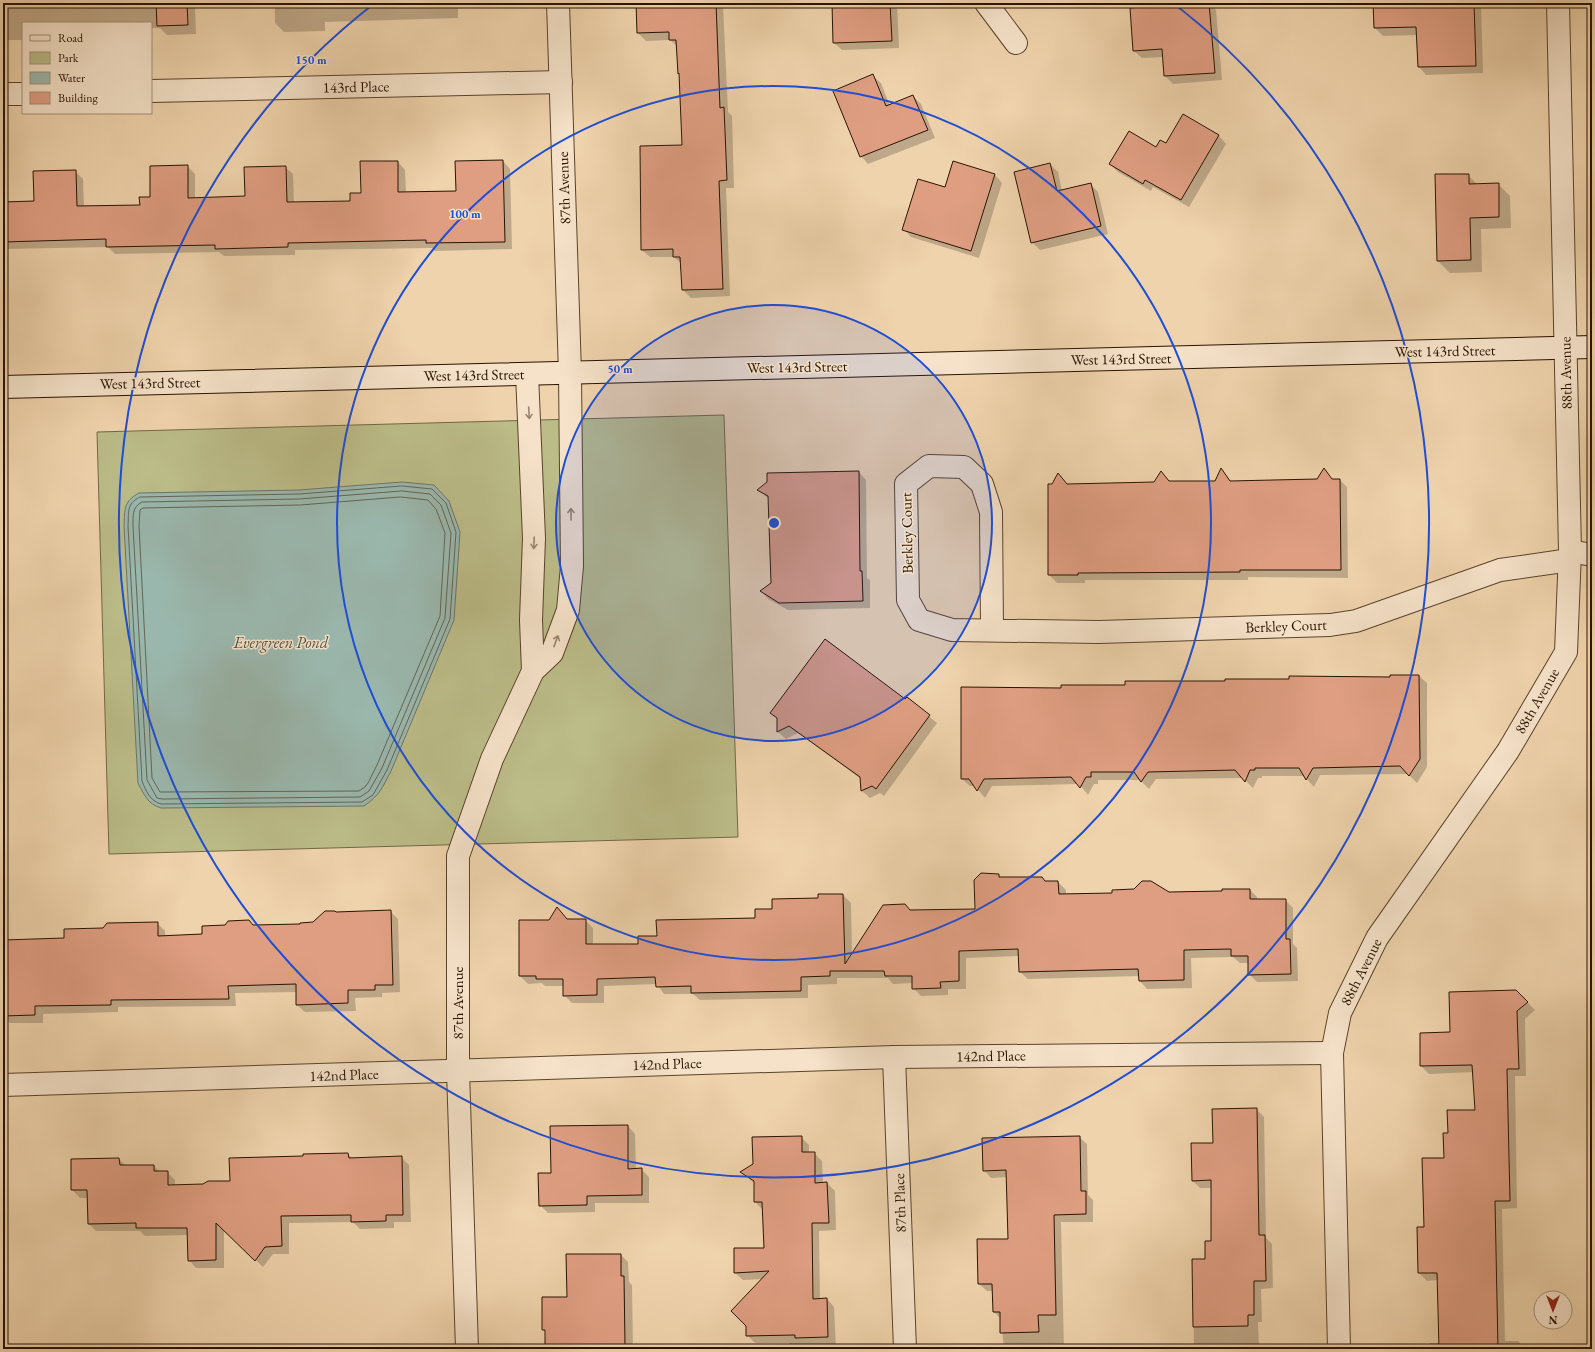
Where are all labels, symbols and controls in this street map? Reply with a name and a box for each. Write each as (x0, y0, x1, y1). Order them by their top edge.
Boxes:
legend (22, 22, 152, 114)
text: Road (58, 30, 84, 46)
text: Park (58, 50, 79, 66)
text: 150 m (295, 52, 327, 68)
text: Water (58, 70, 85, 86)
street label: 143rd Place (322, 76, 390, 97)
text: Building (58, 90, 99, 106)
street label: 87th Avenue (553, 151, 574, 225)
text: 100 m (449, 206, 481, 222)
street label: 88th Avenue (1555, 336, 1576, 410)
street label: West 143rd Street (1394, 340, 1496, 361)
street label: West 143rd Street (1070, 348, 1172, 369)
street label: West 143rd Street (746, 356, 848, 377)
text: 50 m (607, 361, 633, 377)
street label: West 143rd Street (423, 364, 525, 385)
street label: West 143rd Street (99, 372, 201, 393)
one-way arrow (525, 406, 533, 419)
street label: Berkley Court (896, 492, 917, 574)
one-way arrow (567, 508, 575, 521)
centre of rings (767, 516, 781, 530)
one-way arrow (530, 536, 538, 549)
street label: Berkley Court (1245, 615, 1327, 636)
water label: Evergreen Pond (233, 632, 329, 653)
one-way arrow (553, 636, 561, 648)
street label: 88th Avenue (1510, 664, 1563, 737)
street label: 88th Avenue (1336, 935, 1386, 1009)
street label: 87th Avenue (448, 966, 467, 1039)
street label: 142nd Place (956, 1045, 1026, 1066)
street label: 142nd Place (632, 1053, 702, 1074)
street label: 142nd Place (309, 1064, 379, 1085)
street label: 87th Place (889, 1173, 910, 1233)
north arrow (1533, 1290, 1573, 1330)
text: N (1548, 1313, 1557, 1327)

